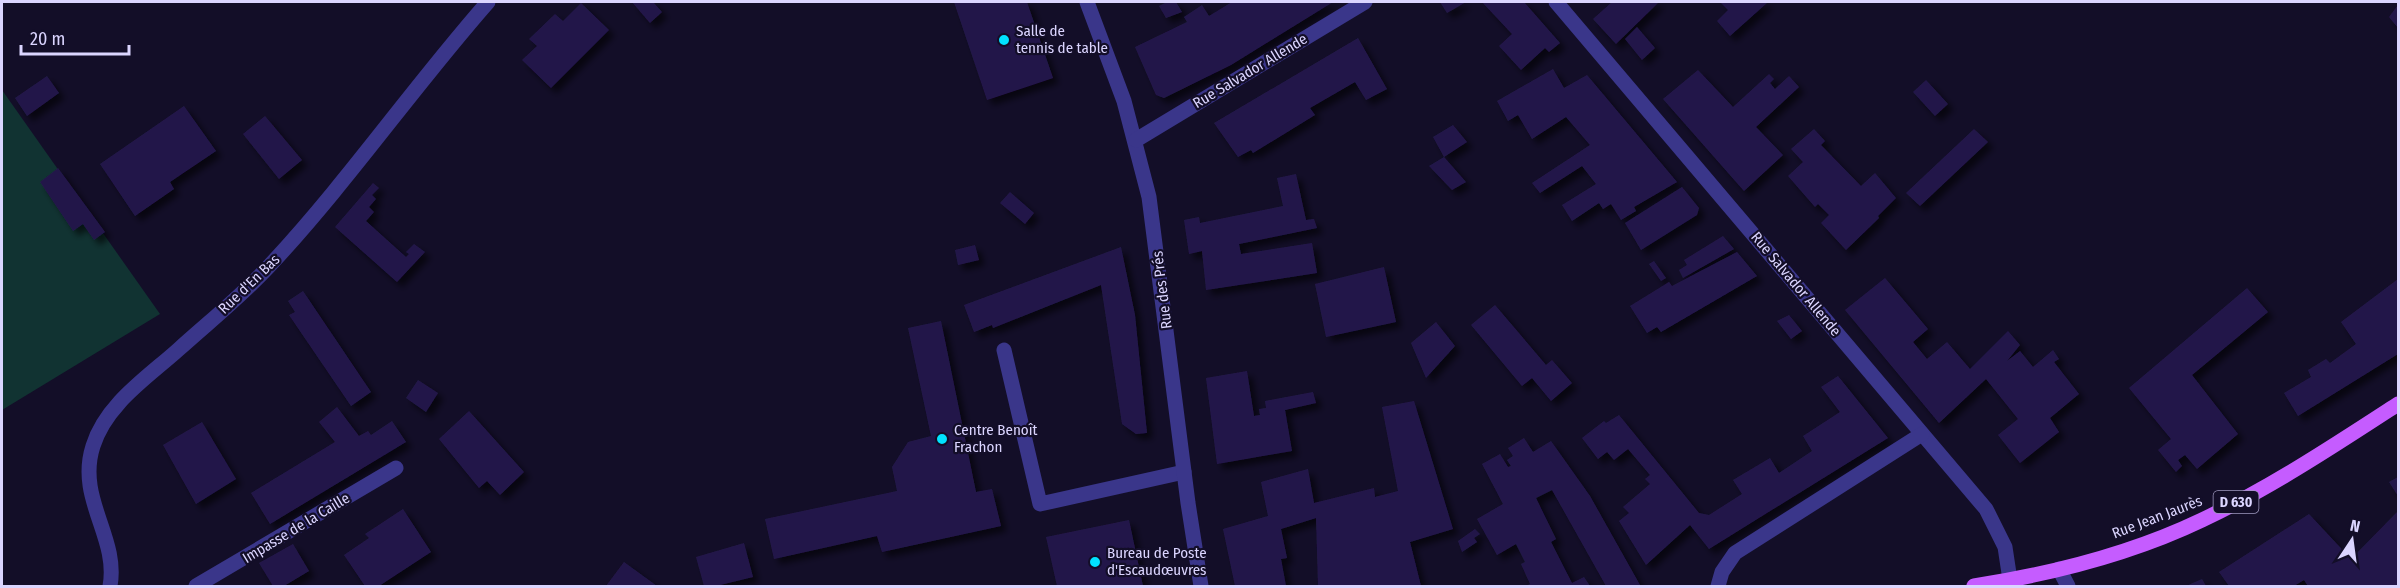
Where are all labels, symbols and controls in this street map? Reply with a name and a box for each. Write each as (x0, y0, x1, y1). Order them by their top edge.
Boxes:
scale bar (21, 18, 129, 56)
place label: Salle de tennis de table (1016, 22, 1108, 57)
text: 20 m (30, 28, 65, 50)
street label: Rue Salvador Allende (1189, 30, 1311, 112)
marker: Salle de tennis de table (997, 33, 1011, 47)
street label: Rue Salvador Allende (1747, 228, 1845, 340)
street label: Rue d'En Bas (215, 250, 283, 318)
street label: Rue des Prés (1148, 250, 1176, 330)
place label: Centre Benoît Frachon (954, 421, 1037, 456)
marker: Centre Benoît Frachon (935, 432, 949, 446)
street label: Impasse de la Caille (239, 489, 353, 567)
road number: D 630 (2214, 491, 2258, 513)
street label: Rue Jean Jaurès (2109, 492, 2205, 542)
north arrow (2322, 510, 2382, 570)
text: N (2348, 516, 2362, 536)
place label: Bureau de Poste d'Escaudœuvres (1107, 544, 1207, 579)
marker: Bureau de Poste d'Escaudœuvres (1088, 555, 1102, 569)

